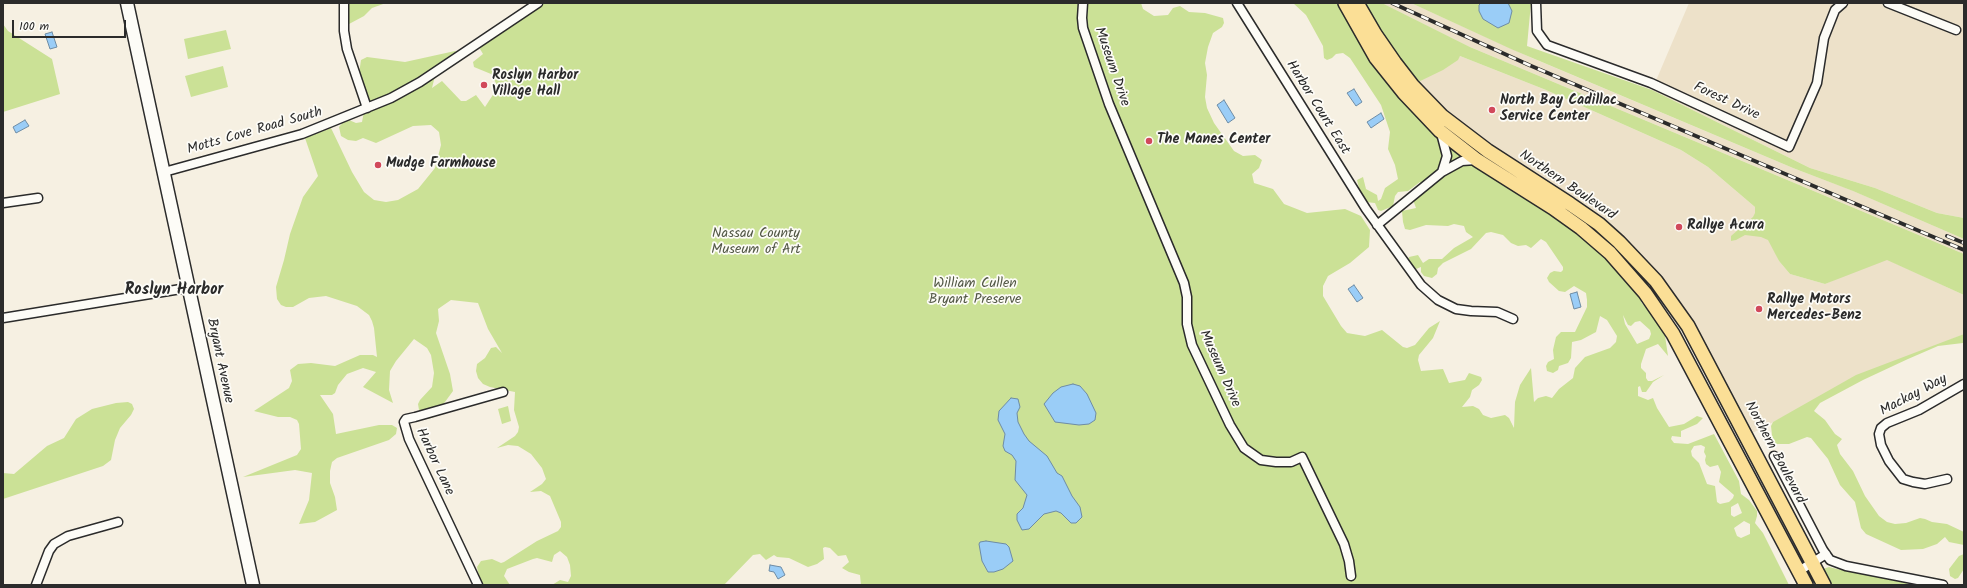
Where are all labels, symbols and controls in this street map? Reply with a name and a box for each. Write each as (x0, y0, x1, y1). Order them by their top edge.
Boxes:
scale bar (14, 12, 128, 38)
text: 100 m (19, 17, 49, 36)
street label: Museum Drive (1090, 25, 1132, 109)
street label: Harbor Court East (1281, 58, 1353, 158)
place label: Roslyn Harbor Village Hall (492, 69, 578, 102)
street label: Forest Drive (1690, 79, 1762, 125)
marker: Roslyn Harbor Village Hall (479, 80, 489, 90)
place label: North Bay Cadillac Service Center (1500, 94, 1617, 126)
street label: Motts Cove Road South (186, 105, 324, 159)
marker: North Bay Cadillac Service Center (1487, 105, 1497, 115)
place label: The Manes Center (1157, 133, 1270, 149)
marker: The Manes Center (1144, 136, 1154, 146)
street label: Northern Boulevard (1515, 147, 1619, 225)
place label: Mudge Farmhouse (386, 157, 496, 173)
marker: Mudge Farmhouse (373, 160, 383, 170)
place label: Rallye Acura (1687, 219, 1764, 235)
marker: Rallye Acura (1674, 222, 1684, 232)
park label: Nassau County Museum of Art (711, 227, 801, 260)
park label: William Cullen Bryant Preserve (929, 277, 1021, 310)
district label: Roslyn Harbor (125, 281, 223, 301)
place label: Rallye Motors Mercedes-Benz (1767, 293, 1862, 326)
marker: Rallye Motors Mercedes-Benz (1754, 304, 1764, 314)
street label: Bryant Avenue (202, 317, 236, 405)
street label: Museum Drive (1194, 328, 1244, 410)
street label: Mackay Way (1878, 371, 1950, 421)
street label: Northern Boulevard (1740, 399, 1808, 507)
street label: Harbor Lane (411, 426, 457, 498)

